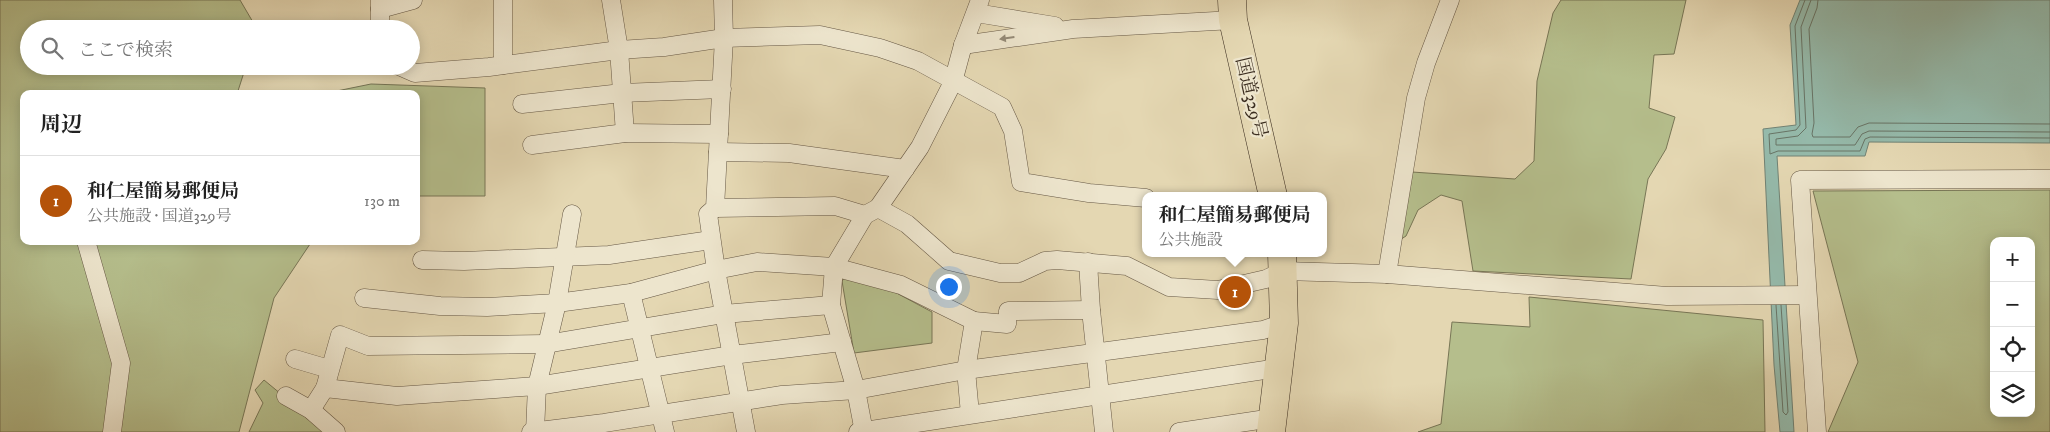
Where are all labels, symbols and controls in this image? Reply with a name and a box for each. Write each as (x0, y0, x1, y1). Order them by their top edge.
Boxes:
search box (20, 20, 420, 75)
icon: search (38, 34, 66, 62)
one-way arrow (999, 34, 1015, 42)
text: ここで検索 (78, 39, 173, 62)
street label: 国道329号 (1230, 55, 1272, 141)
text: 周辺 (40, 112, 82, 138)
text: 和仁屋簡易郵便局 (87, 180, 239, 203)
text: 1 (53, 191, 59, 211)
text: 130 m (364, 191, 400, 211)
popup (1142, 192, 1327, 257)
text: 和仁屋簡易郵便局 (1158, 204, 1311, 227)
text: 公共施設 · 国道329号 (87, 206, 232, 226)
text: 公共施設 (1158, 230, 1223, 250)
map controls (1990, 237, 2035, 417)
button: + (1990, 237, 2035, 282)
pin: 1 (1219, 273, 1251, 311)
your location (936, 274, 962, 300)
button: − (1990, 282, 2035, 327)
button: locate (1990, 327, 2035, 372)
button: layers (1990, 372, 2035, 417)

